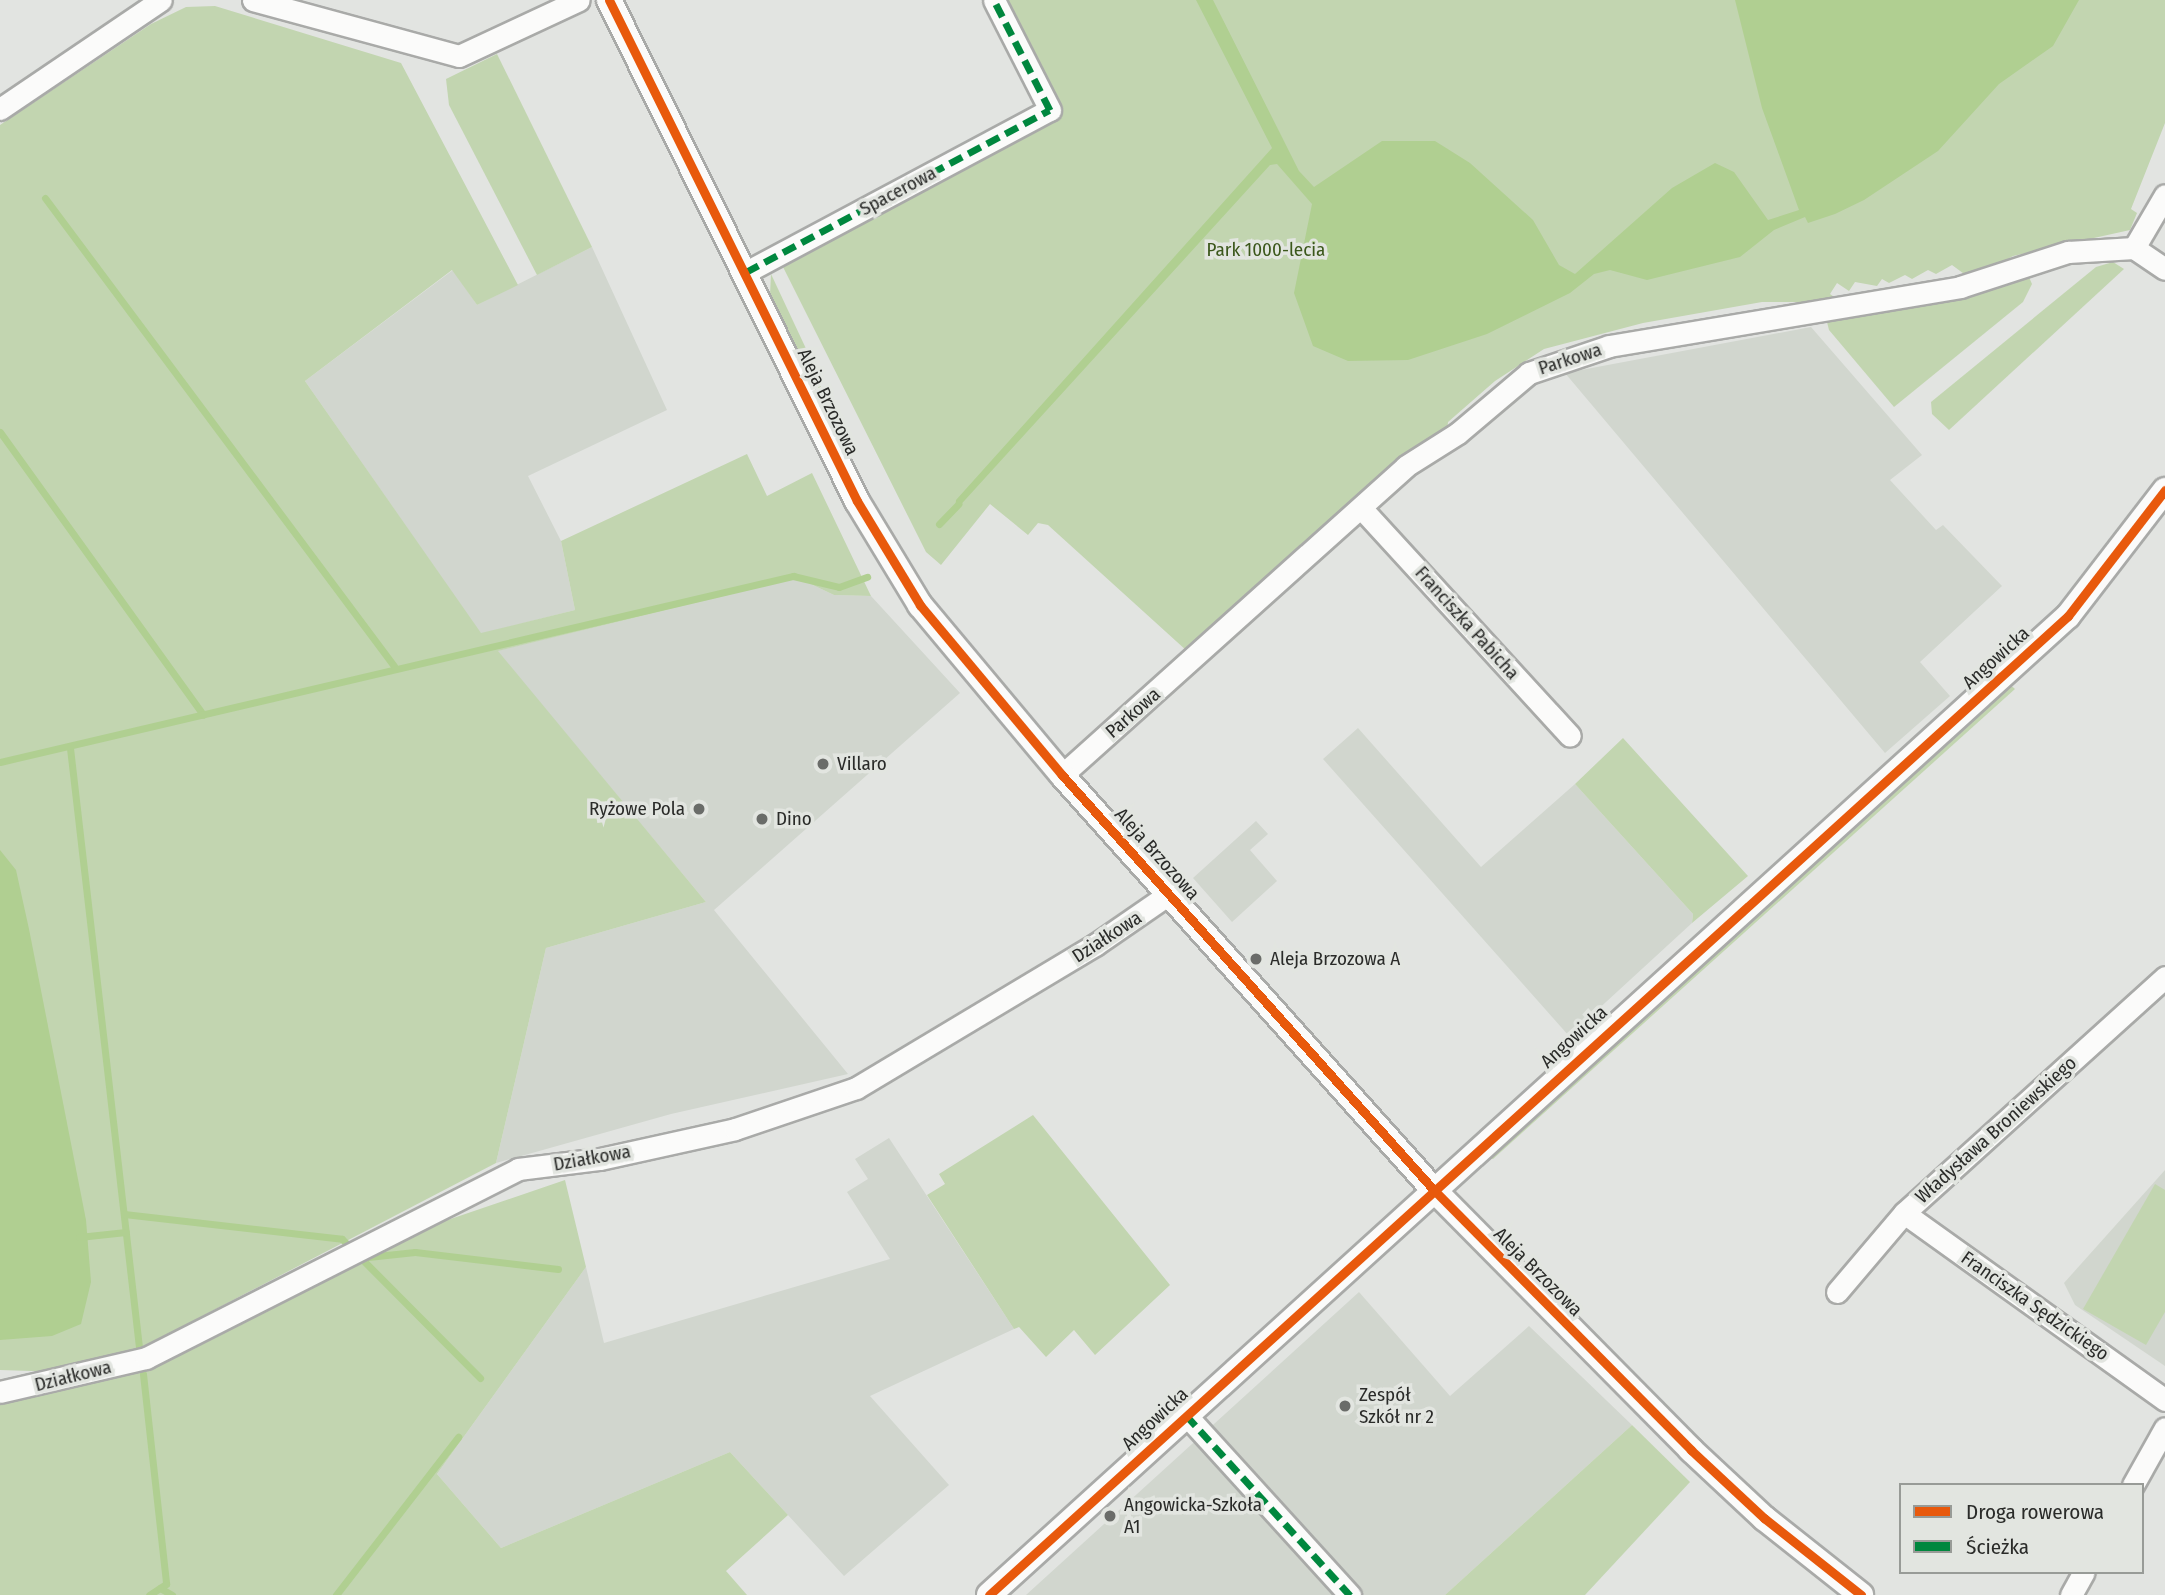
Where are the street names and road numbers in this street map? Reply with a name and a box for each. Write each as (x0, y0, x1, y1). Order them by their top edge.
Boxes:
street label: Spacerowa (856, 161, 940, 221)
street label: Parkowa (1536, 338, 1604, 380)
street label: Aleja Brzozowa (792, 345, 864, 459)
street label: Franciszka Pabicha (1410, 562, 1524, 684)
street label: Angowicka (1958, 622, 2034, 694)
street label: Parkowa (1101, 683, 1165, 743)
street label: Aleja Brzozowa (1110, 803, 1204, 905)
street label: Działkowa (1068, 906, 1146, 968)
street label: Angowicka (1536, 1001, 1612, 1073)
street label: Władysława Broniewskiego (1911, 1052, 2081, 1208)
street label: Działkowa (552, 1140, 632, 1176)
street label: Aleja Brzozowa (1489, 1223, 1587, 1321)
street label: Franciszka Sędzickiego (1957, 1246, 2113, 1366)
street label: Działkowa (32, 1356, 114, 1396)
street label: Angowicka (1117, 1383, 1193, 1455)

